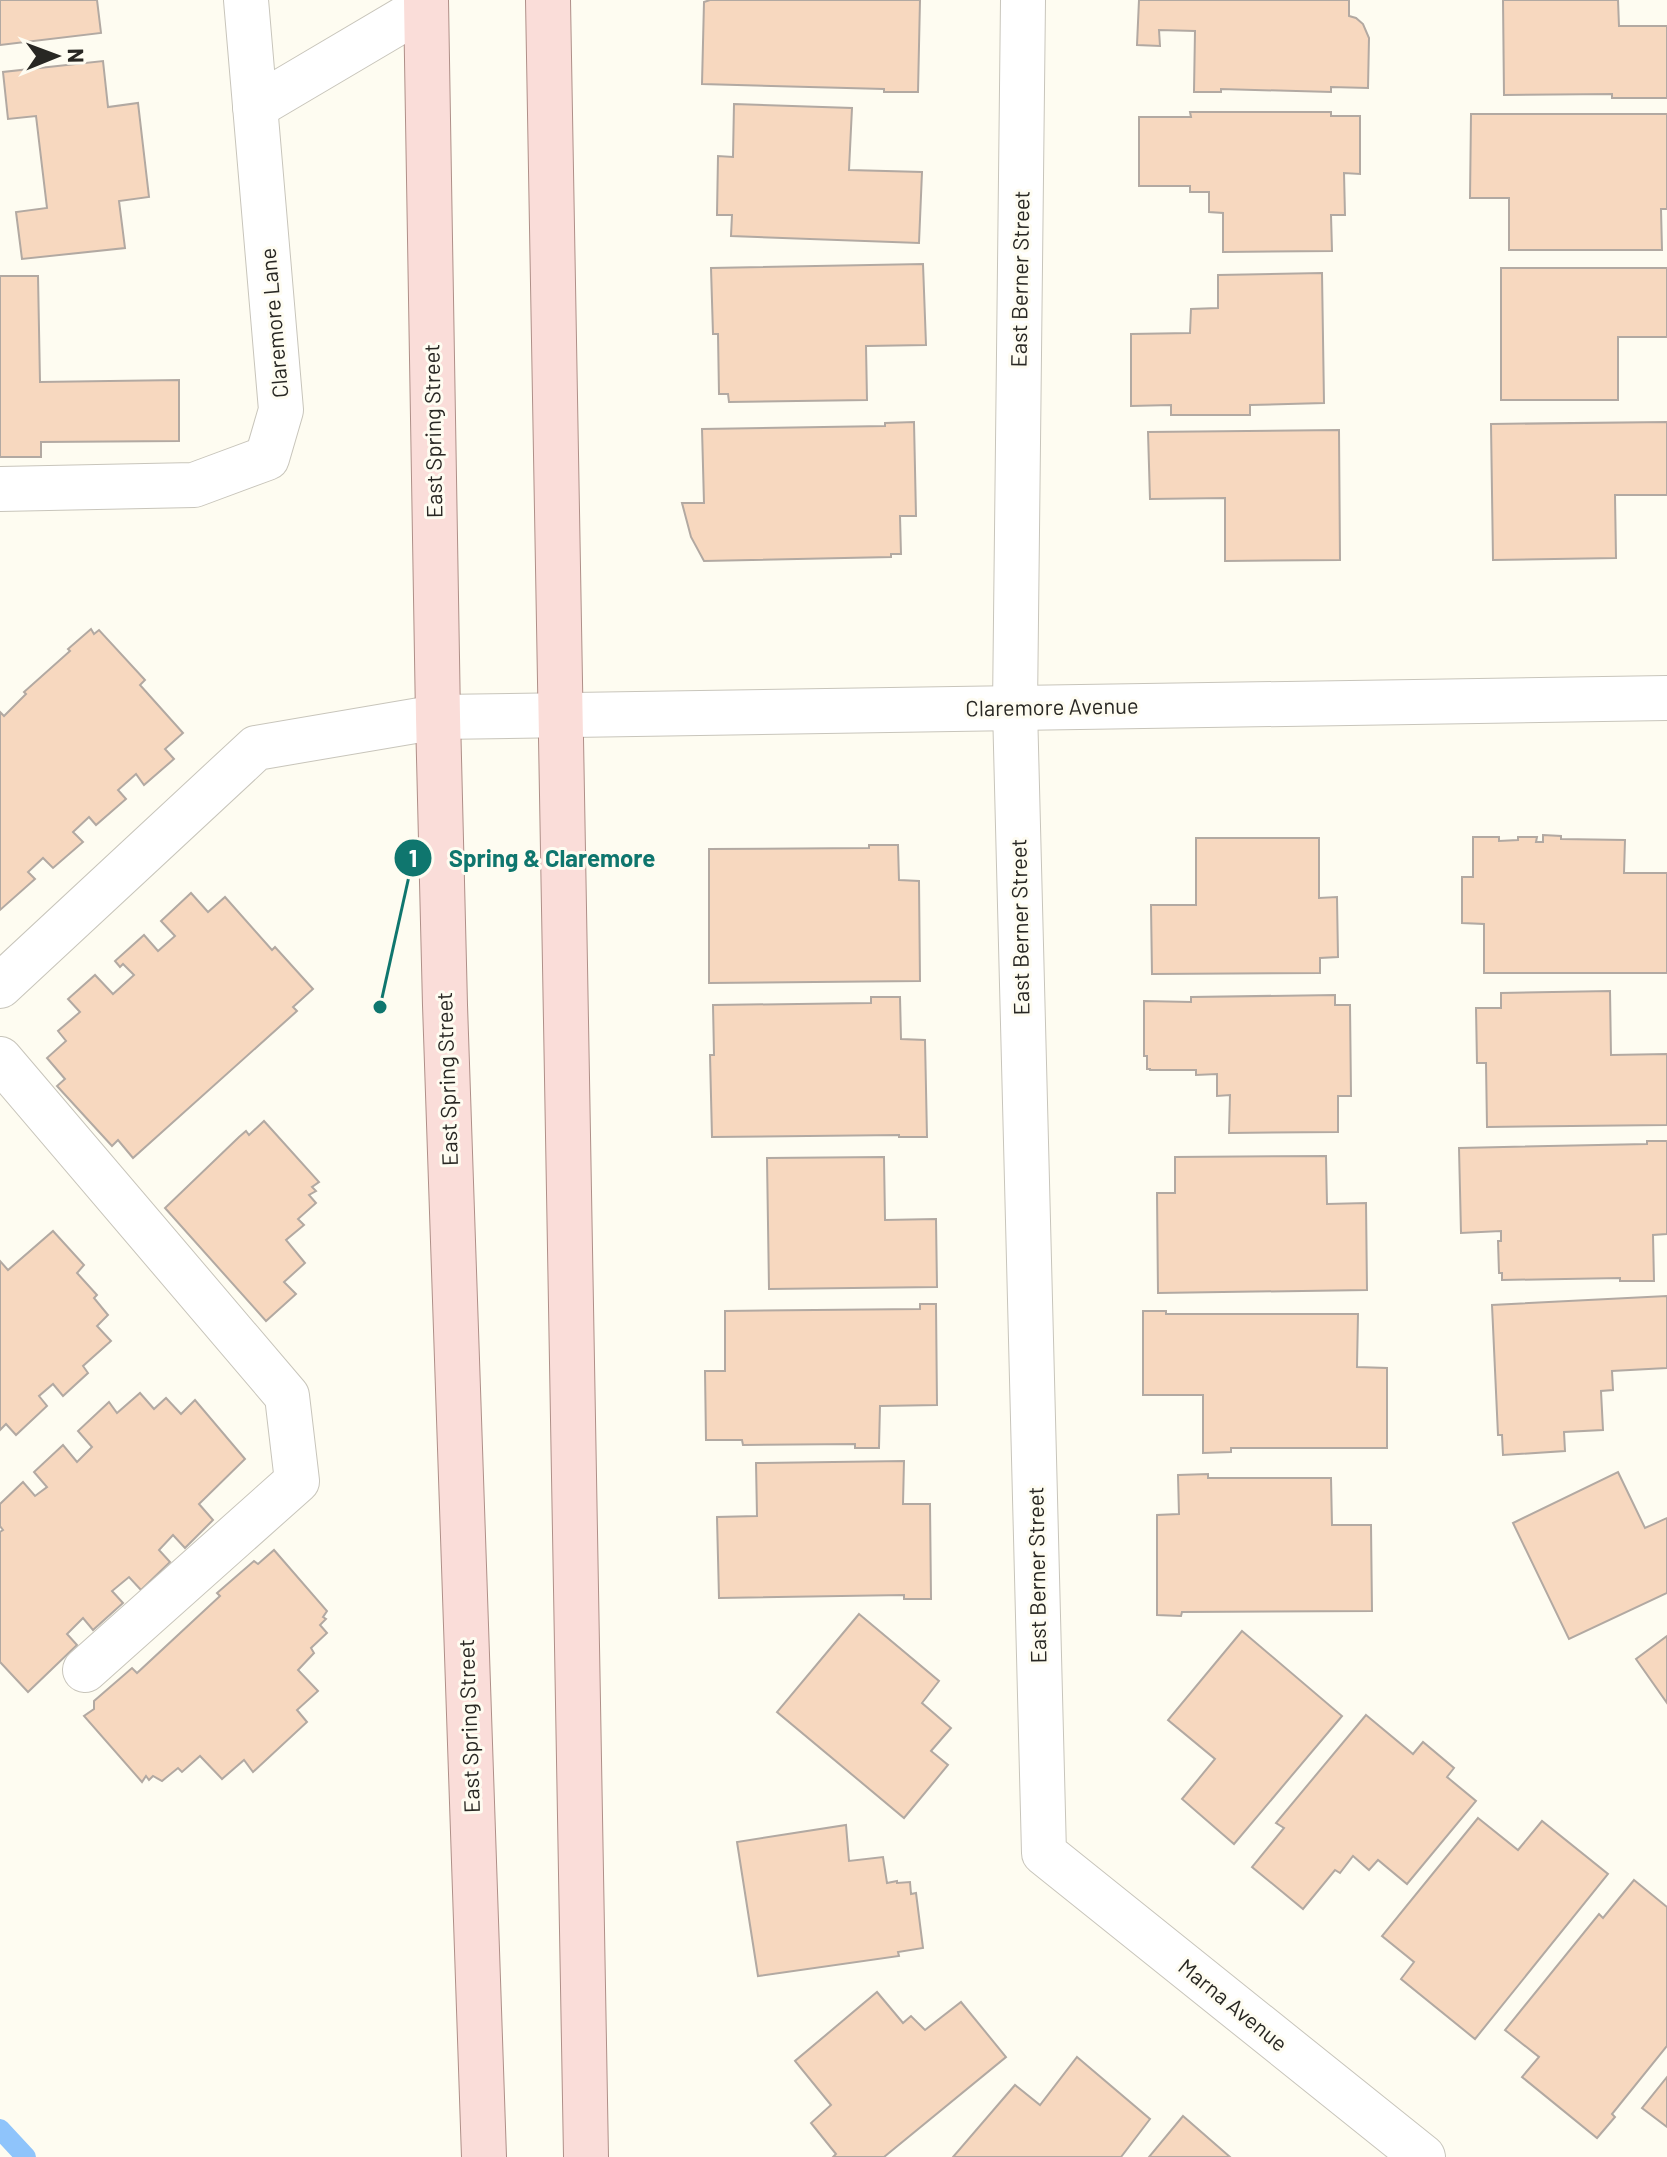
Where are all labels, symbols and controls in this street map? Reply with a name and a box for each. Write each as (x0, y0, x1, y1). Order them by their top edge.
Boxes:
north arrow (16, 16, 96, 96)
text: N (64, 48, 90, 63)
street label: East Berner Street (1004, 190, 1034, 368)
street label: Claremore Lane (253, 247, 293, 399)
street label: East Spring Street (417, 344, 447, 518)
street label: Claremore Avenue (965, 691, 1139, 721)
callout: Spring & Claremore (393, 834, 671, 882)
street label: East Berner Street (1004, 838, 1034, 1016)
text: 1 (409, 843, 417, 872)
text: Spring & Claremore (449, 843, 655, 872)
street label: East Spring Street (430, 992, 462, 1167)
street label: East Berner Street (1021, 1486, 1051, 1664)
street label: East Spring Street (452, 1639, 484, 1814)
street label: Marna Avenue (1174, 1952, 1293, 2056)

